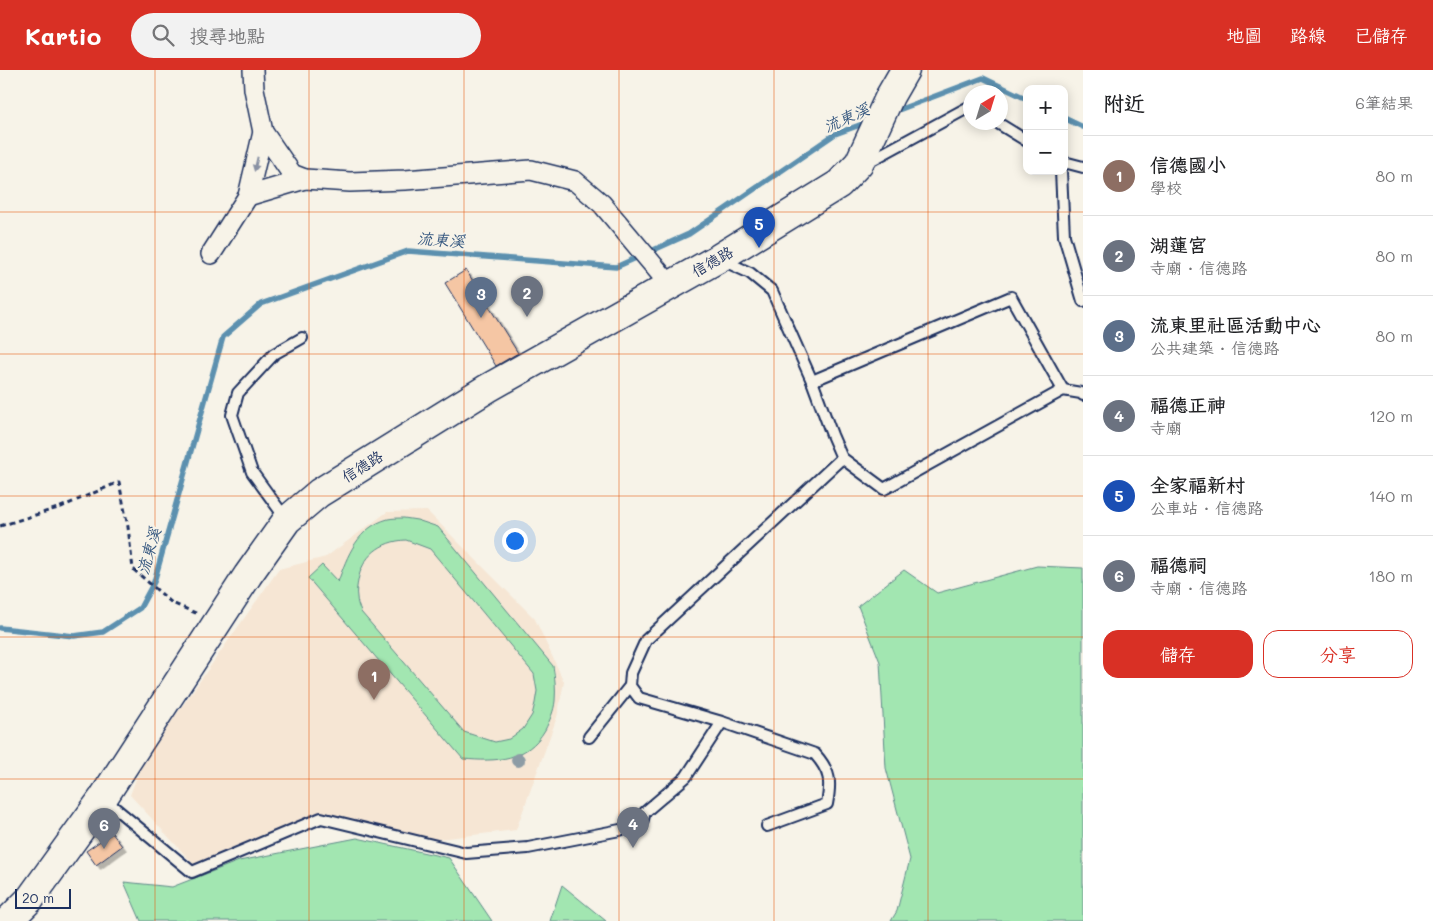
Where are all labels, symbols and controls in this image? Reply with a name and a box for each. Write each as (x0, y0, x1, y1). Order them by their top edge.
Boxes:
search box (131, 13, 481, 58)
text: Kartio (25, 20, 101, 51)
icon: search (149, 21, 177, 49)
text: 搜尋地點 (189, 23, 265, 48)
text: 地圖 (1226, 23, 1262, 47)
text: 路線 (1290, 23, 1326, 47)
text: 已儲存 (1354, 23, 1408, 47)
north arrow (963, 85, 1008, 130)
map controls (1023, 85, 1068, 175)
button: + (1023, 85, 1068, 130)
text: 附近 (1103, 89, 1145, 116)
text: 6筆結果 (1355, 92, 1413, 113)
water label: 流東溪 (820, 97, 873, 136)
button: − (1023, 130, 1068, 175)
text: 信德國小 (1150, 152, 1226, 177)
one-way arrow (252, 156, 260, 171)
text: 1 (1115, 165, 1123, 186)
text: 80 m (1376, 165, 1413, 186)
text: 學校 (1150, 177, 1182, 198)
pin: 5 (743, 207, 775, 248)
water label: 流東溪 (416, 227, 467, 251)
text: 湖蓮宮 (1150, 232, 1207, 257)
street label: 信德路 (688, 241, 736, 281)
text: 2 (1115, 245, 1123, 266)
text: 80 m (1376, 245, 1413, 266)
text: 寺廟 · 信德路 (1150, 257, 1247, 278)
pin: 2 (511, 276, 543, 317)
pin: 3 (465, 277, 497, 318)
text: 流東里社區活動中心 (1150, 312, 1321, 337)
text: 3 (1114, 325, 1124, 346)
text: 80 m (1376, 325, 1413, 346)
text: 公共建築 · 信德路 (1150, 337, 1279, 358)
text: 福德正神 (1150, 392, 1226, 417)
text: 4 (1114, 405, 1124, 426)
text: 120 m (1369, 405, 1413, 426)
text: 寺廟 (1150, 417, 1182, 438)
street label: 信德路 (338, 446, 386, 486)
text: 全家福新村 (1150, 472, 1245, 497)
text: 5 (1114, 485, 1124, 506)
text: 140 m (1369, 485, 1413, 506)
text: 公車站 · 信德路 (1150, 497, 1263, 518)
water label: 流東溪 (131, 524, 165, 577)
your location (502, 528, 528, 554)
text: 福德祠 (1150, 552, 1207, 577)
text: 6 (1114, 565, 1124, 586)
text: 180 m (1368, 565, 1413, 586)
text: 寺廟 · 信德路 (1150, 577, 1247, 598)
button: 儲存 (1103, 630, 1253, 678)
button: 分享 (1263, 630, 1413, 678)
pin: 1 (358, 659, 390, 700)
pin: 4 (617, 807, 649, 848)
pin: 6 (88, 808, 120, 849)
scale bar (15, 886, 71, 909)
text: 20 m (22, 888, 54, 907)

